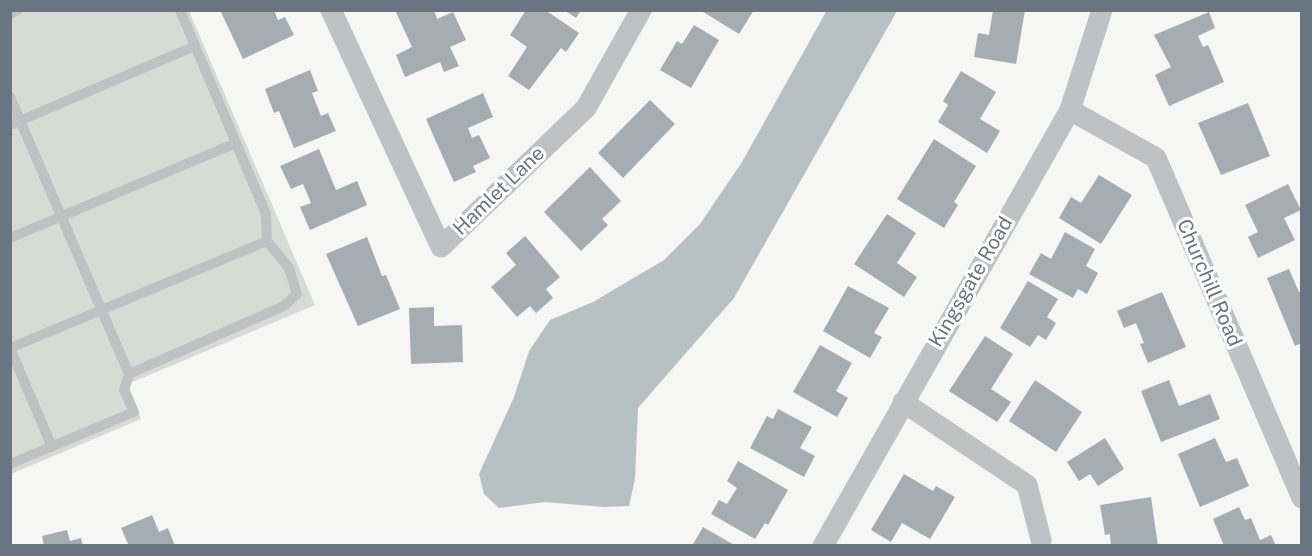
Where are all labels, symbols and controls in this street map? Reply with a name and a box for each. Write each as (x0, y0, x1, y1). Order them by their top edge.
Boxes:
street label: Hamlet Lane (448, 141, 550, 241)
street label: Kingsgate Road (924, 213, 1018, 351)
street label: Churchill Road (1171, 216, 1247, 350)

